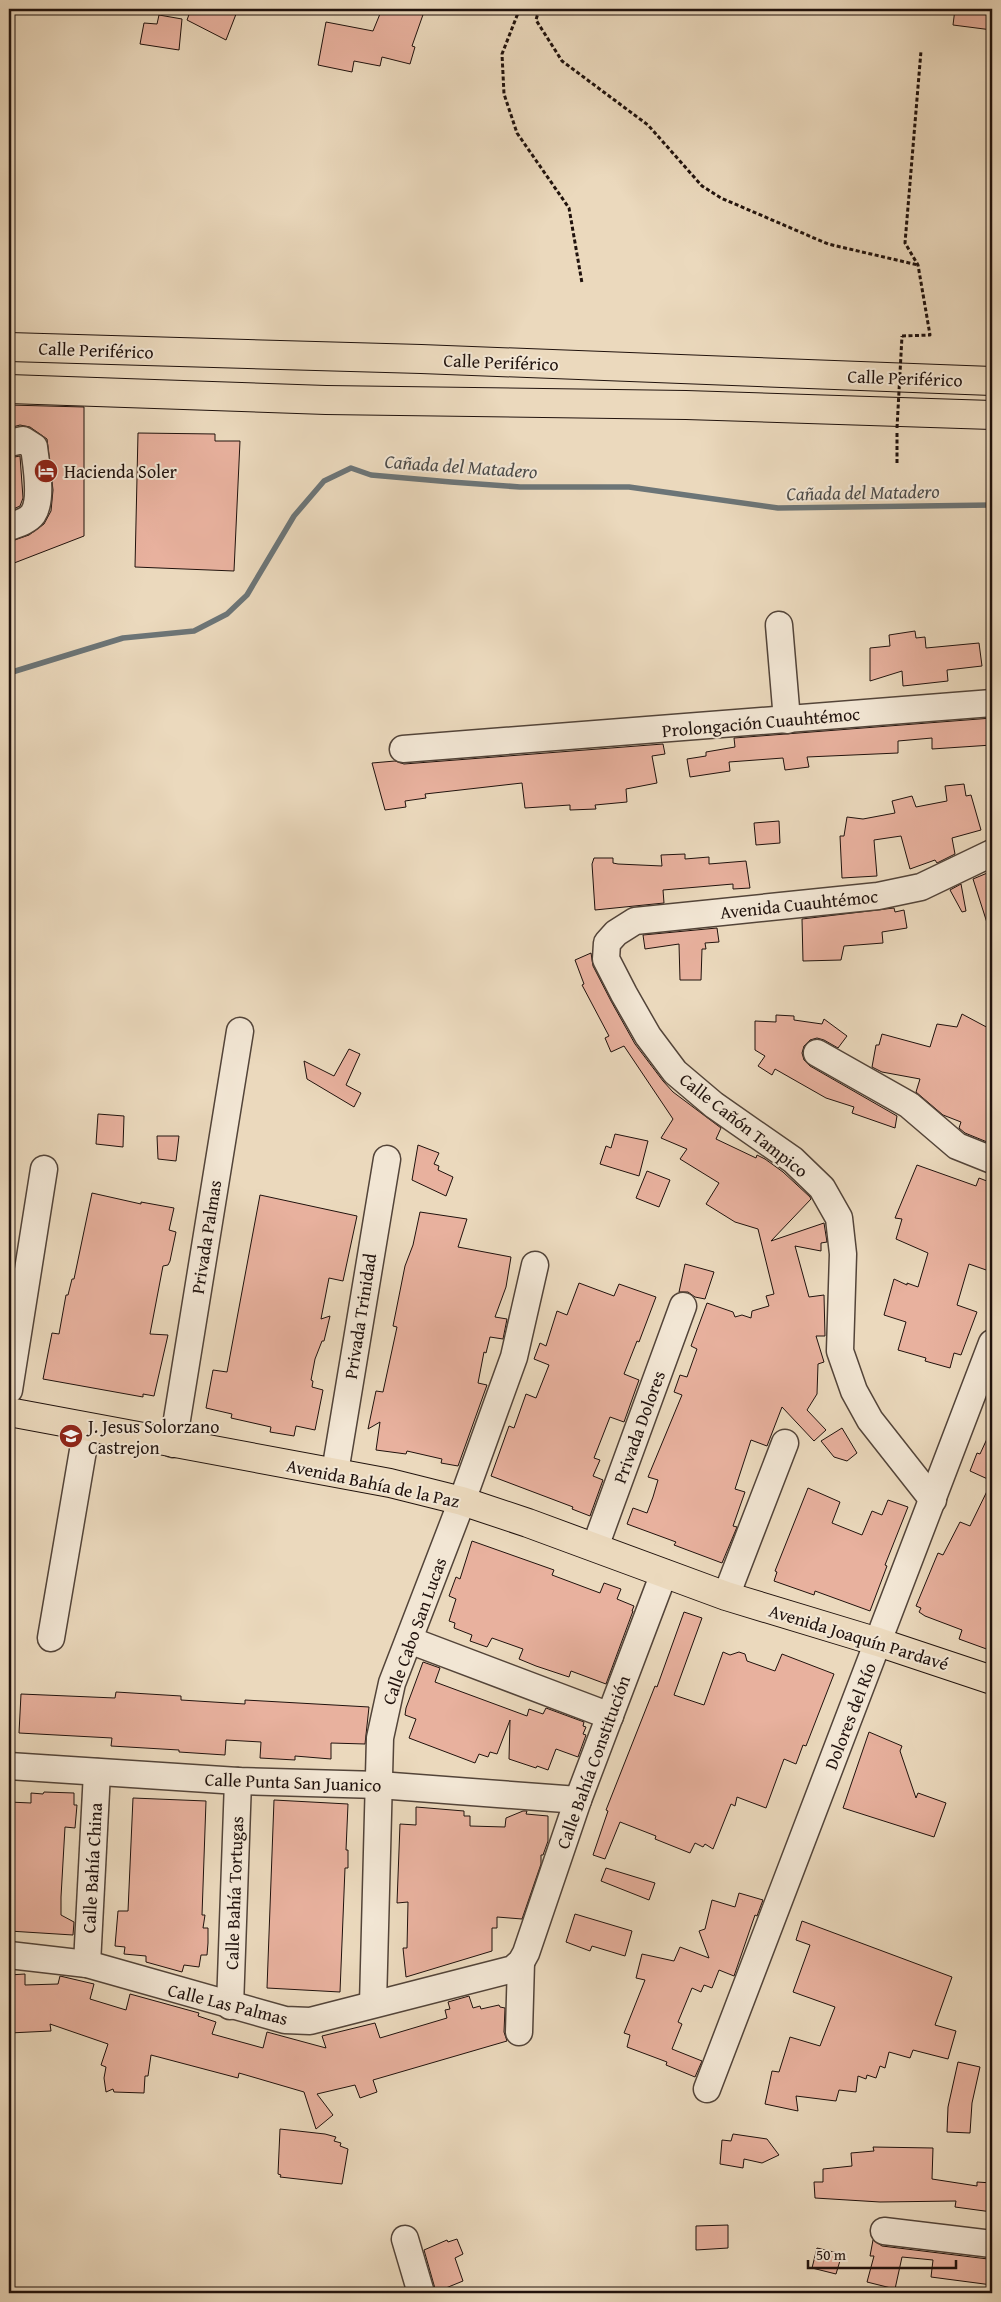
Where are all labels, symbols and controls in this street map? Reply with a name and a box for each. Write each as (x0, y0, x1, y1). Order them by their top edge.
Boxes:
street label: Calle Periférico (38, 334, 154, 366)
street label: Calle Periférico (443, 346, 559, 378)
street label: Calle Periférico (847, 362, 963, 394)
water label: Cañada del Matadero (384, 447, 538, 485)
hotel icon: Hacienda Soler (33, 458, 59, 484)
place label: Hacienda Soler (64, 458, 178, 485)
water label: Cañada del Matadero (786, 477, 940, 507)
street label: Prolongación Cuauhtémoc (661, 700, 861, 744)
street label: Avenida Cuauhtémoc (719, 882, 879, 926)
street label: Calle Cañón Tampico (674, 1066, 814, 1184)
street label: Privada Palmas (184, 1178, 228, 1296)
street label: Privada Trinidad (337, 1251, 383, 1381)
street label: Privada Dolores (606, 1367, 672, 1487)
place label: J. Jesus Solorzano Castrejon (86, 1413, 219, 1461)
school or university icon: J. Jesus Solorzano Castrejon (58, 1423, 84, 1449)
street label: Avenida Bahía de la Paz (284, 1451, 462, 1515)
street label: Calle Cabo San Lucas (375, 1554, 453, 1708)
street label: Avenida Joaquín Pardavé (766, 1597, 952, 1677)
street label: Dolores del Río (817, 1659, 883, 1773)
street label: Calle Bahía Constitución (549, 1671, 637, 1853)
street label: Calle Punta San Juanico (204, 1765, 382, 1799)
street label: Calle Bahía China (75, 1802, 109, 1934)
street label: Calle Bahía Tortugas (218, 1816, 250, 1970)
street label: Calle Las Palmas (165, 1976, 291, 2032)
scale bar (808, 2237, 956, 2269)
text: 50 m (816, 2244, 847, 2265)

